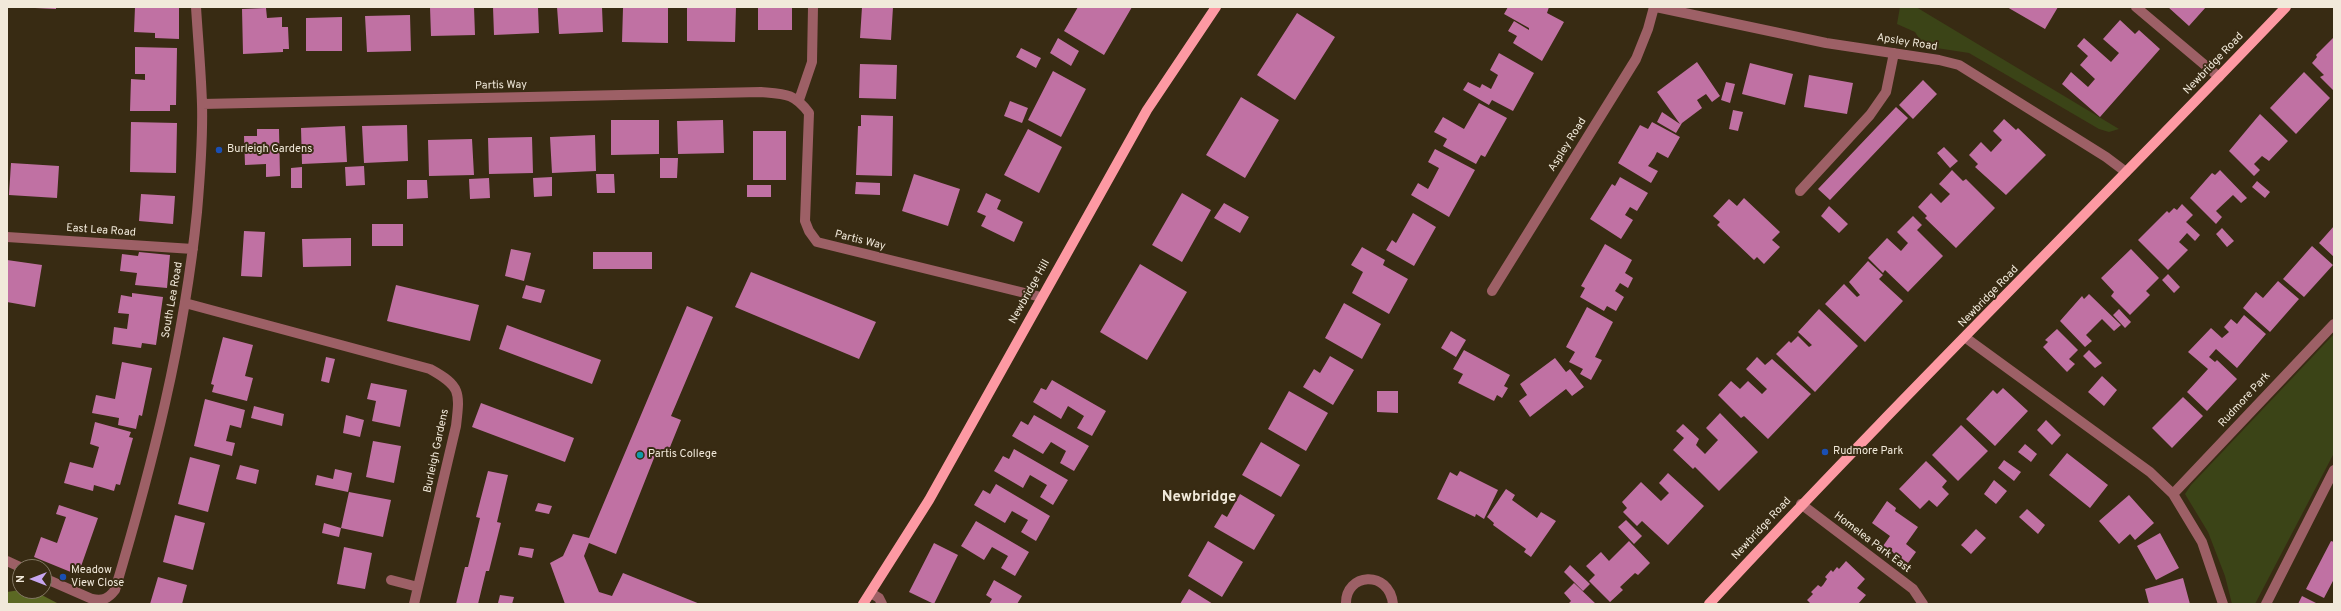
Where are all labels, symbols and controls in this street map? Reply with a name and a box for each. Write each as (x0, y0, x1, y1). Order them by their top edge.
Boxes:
street label: Newbridge Road (2181, 30, 2247, 98)
street label: Apsley Road (1876, 32, 1938, 54)
street label: Partis Way (475, 79, 527, 93)
street label: Aspley Road (1546, 116, 1590, 174)
place label: Burleigh Gardens (227, 143, 312, 157)
marker: Burleigh Gardens (214, 145, 224, 155)
street label: East Lea Road (66, 222, 136, 240)
street label: Partis Way (833, 228, 887, 254)
street label: Newbridge Hill (1007, 257, 1053, 327)
street label: South Lea Road (160, 261, 186, 339)
street label: Newbridge Road (1956, 263, 2022, 331)
street label: Rudmore Park (2216, 370, 2274, 430)
street label: Burleigh Gardens (422, 408, 452, 494)
place label: Rudmore Park (1833, 445, 1903, 459)
marker: Rudmore Park (1820, 447, 1830, 457)
place label: Partis College (648, 448, 717, 462)
marker: Partis College (635, 450, 645, 460)
district label: Newbridge (1162, 489, 1236, 507)
street label: Newbridge Road (1730, 495, 1794, 563)
street label: Homelea Park East (1831, 510, 1913, 576)
north arrow (12, 559, 52, 599)
place label: Meadow View Close (71, 564, 124, 590)
marker: Meadow View Close (58, 572, 68, 582)
text: N (14, 575, 28, 583)

